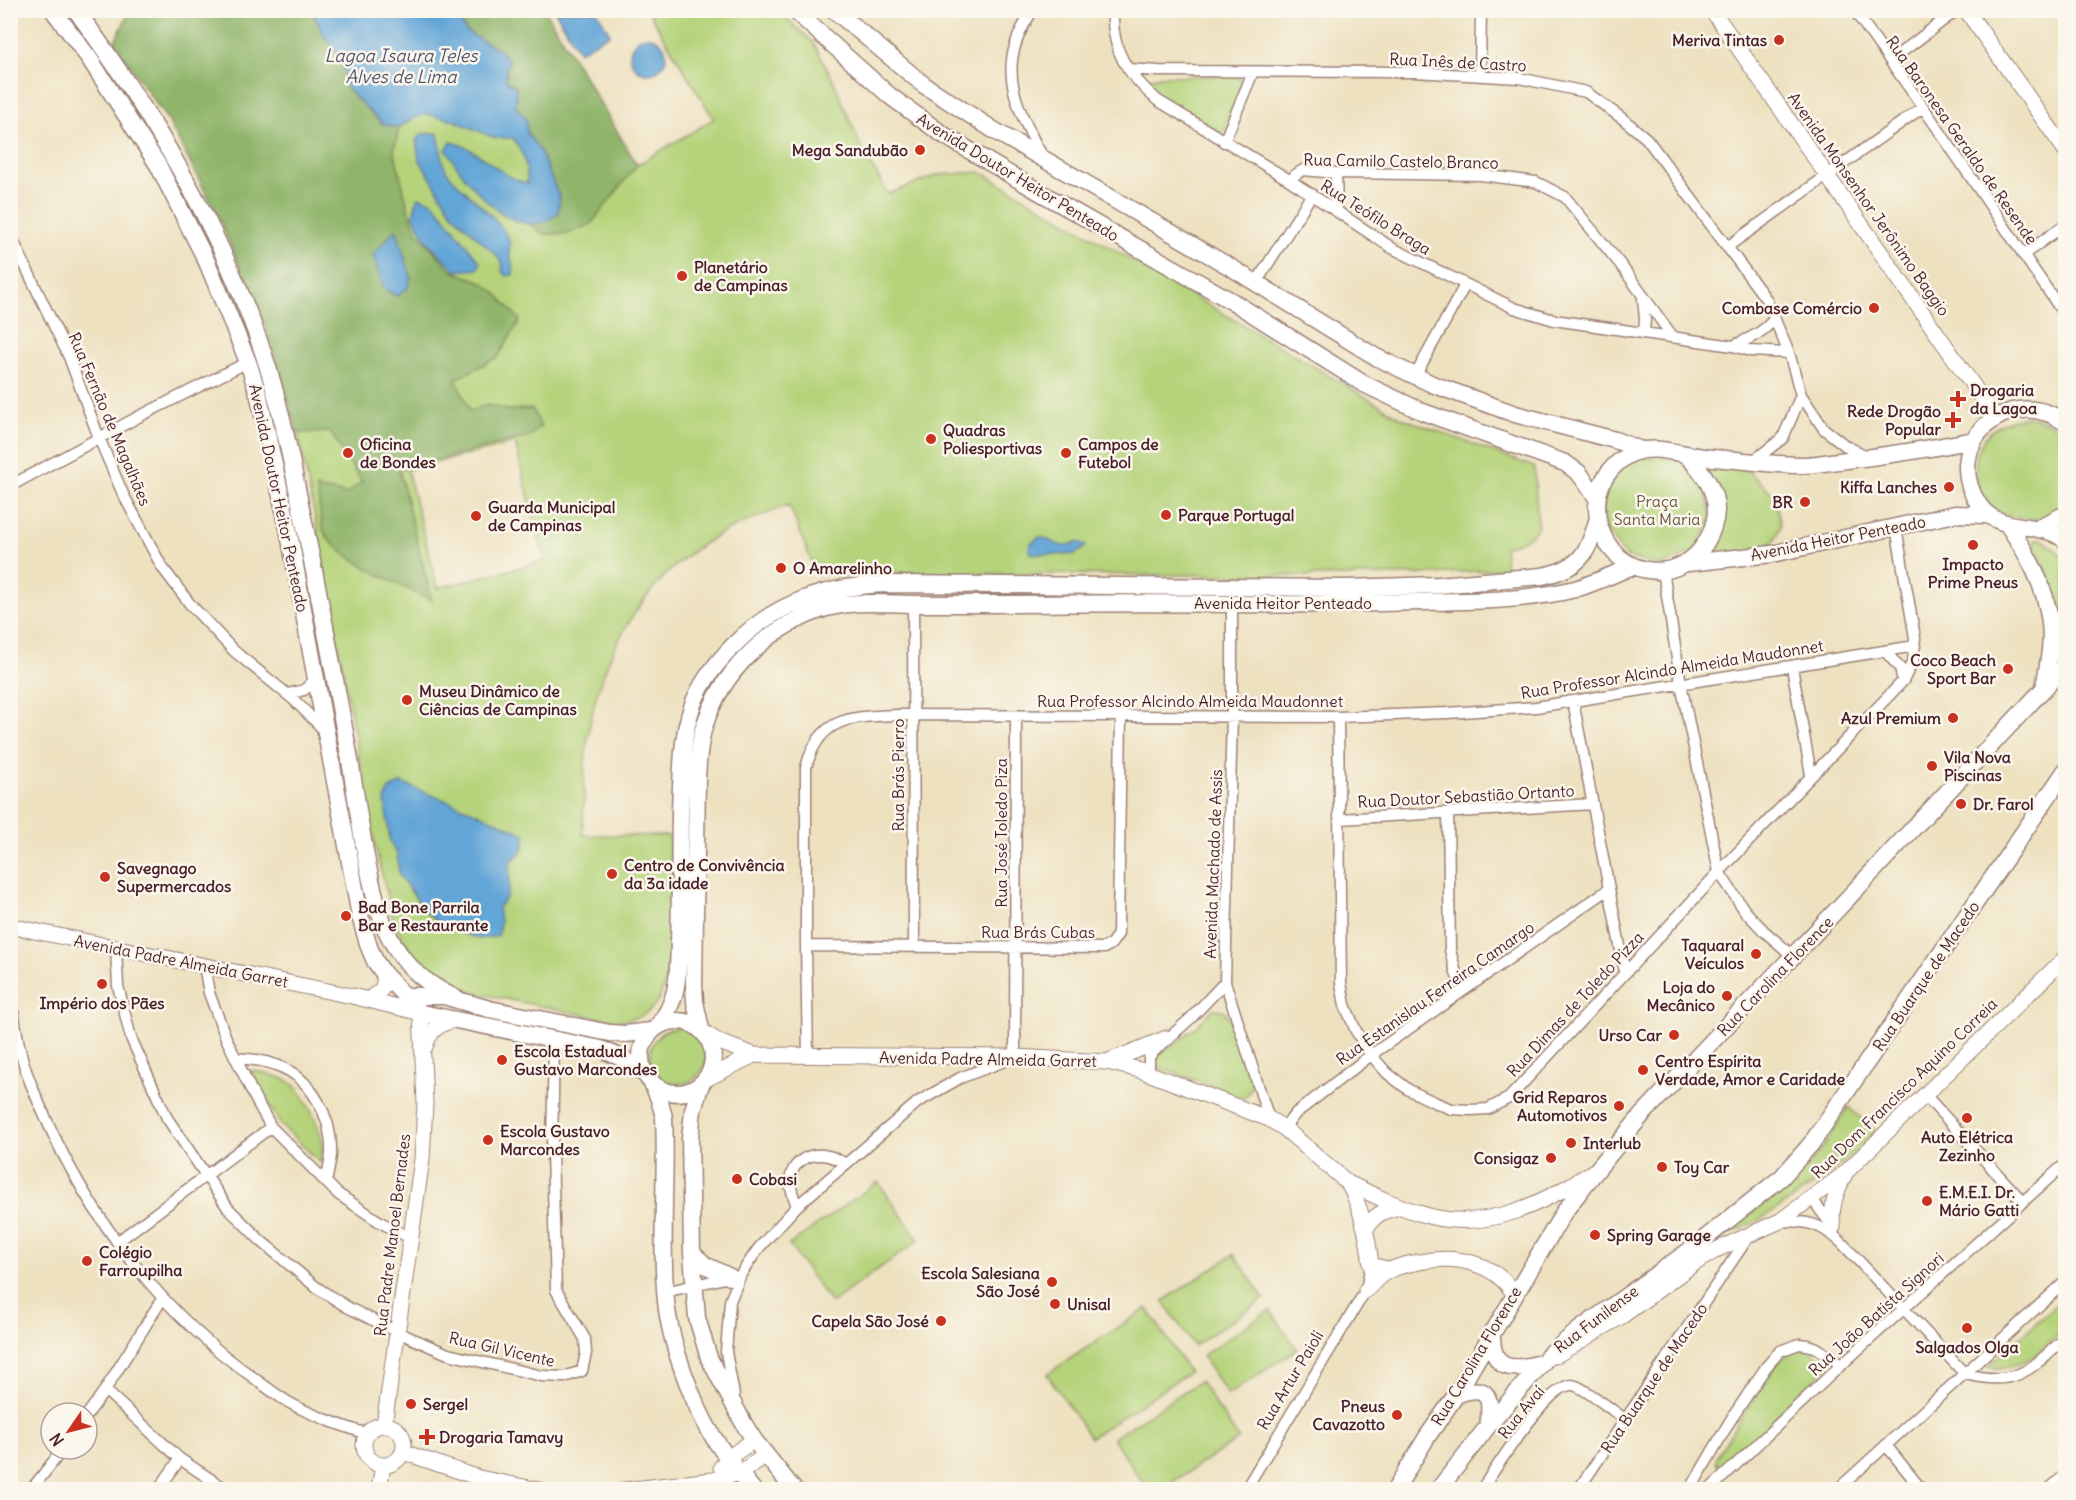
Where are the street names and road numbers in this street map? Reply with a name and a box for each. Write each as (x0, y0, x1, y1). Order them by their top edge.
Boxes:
street label: Rua Baronesa Geraldo de Resende (1882, 32, 2042, 248)
street label: Rua Inês de Castro (1389, 48, 1527, 76)
street label: Avenida Monsenhor Jerônimo Baggio (1784, 88, 1954, 320)
street label: Avenida Doutor Heitor Penteado (913, 109, 1123, 245)
street label: Rua Camilo Castelo Branco (1303, 149, 1499, 173)
street label: Rua Teófilo Braga (1317, 175, 1435, 259)
street label: Rua Fernão de Magalhães (64, 329, 156, 509)
street label: Avenida Doutor Heitor Penteado (245, 382, 313, 614)
street label: Avenida Heitor Penteado (1749, 511, 1927, 565)
street label: Avenida Heitor Penteado (1194, 593, 1372, 613)
street label: Rua Professor Alcindo Almeida Maudonnet (1519, 635, 1825, 703)
street label: Rua Professor Alcindo Almeida Maudonnet (1037, 691, 1344, 711)
street label: Rua Brás Pierro (888, 718, 908, 832)
street label: Rua José Toledo Piza (991, 758, 1011, 908)
street label: Avenida Machado de Assis (1200, 769, 1226, 959)
street label: Rua Doutor Sebastião Ortanto (1357, 780, 1575, 812)
street label: Rua Buarque de Macedo (1868, 897, 1984, 1055)
street label: Rua Carolina Florence (1713, 912, 1837, 1040)
street label: Rua Estanislau Ferreira Camargo (1332, 917, 1538, 1069)
street label: Rua Brás Cubas (981, 922, 1095, 942)
street label: Rua Dimas de Toledo Pizza (1502, 927, 1648, 1081)
street label: Avenida Padre Almeida Garret (72, 930, 290, 992)
street label: Rua Dom Francisco Aquino Correia (1807, 994, 2001, 1182)
street label: Avenida Padre Almeida Garret (879, 1047, 1098, 1071)
street label: Rua Padre Manoel Bernades (370, 1133, 414, 1337)
street label: Rua João Batista Signori (1804, 1248, 1948, 1380)
street label: Rua Funilense (1550, 1281, 1642, 1357)
street label: Rua Carolina Florence (1427, 1283, 1525, 1429)
street label: Rua Buarque de Macedo (1596, 1299, 1712, 1457)
street label: Rua Gil Vicente (447, 1327, 557, 1371)
street label: Rua Artur Paioli (1253, 1327, 1327, 1433)
street label: Rua Avaí (1493, 1381, 1549, 1443)

